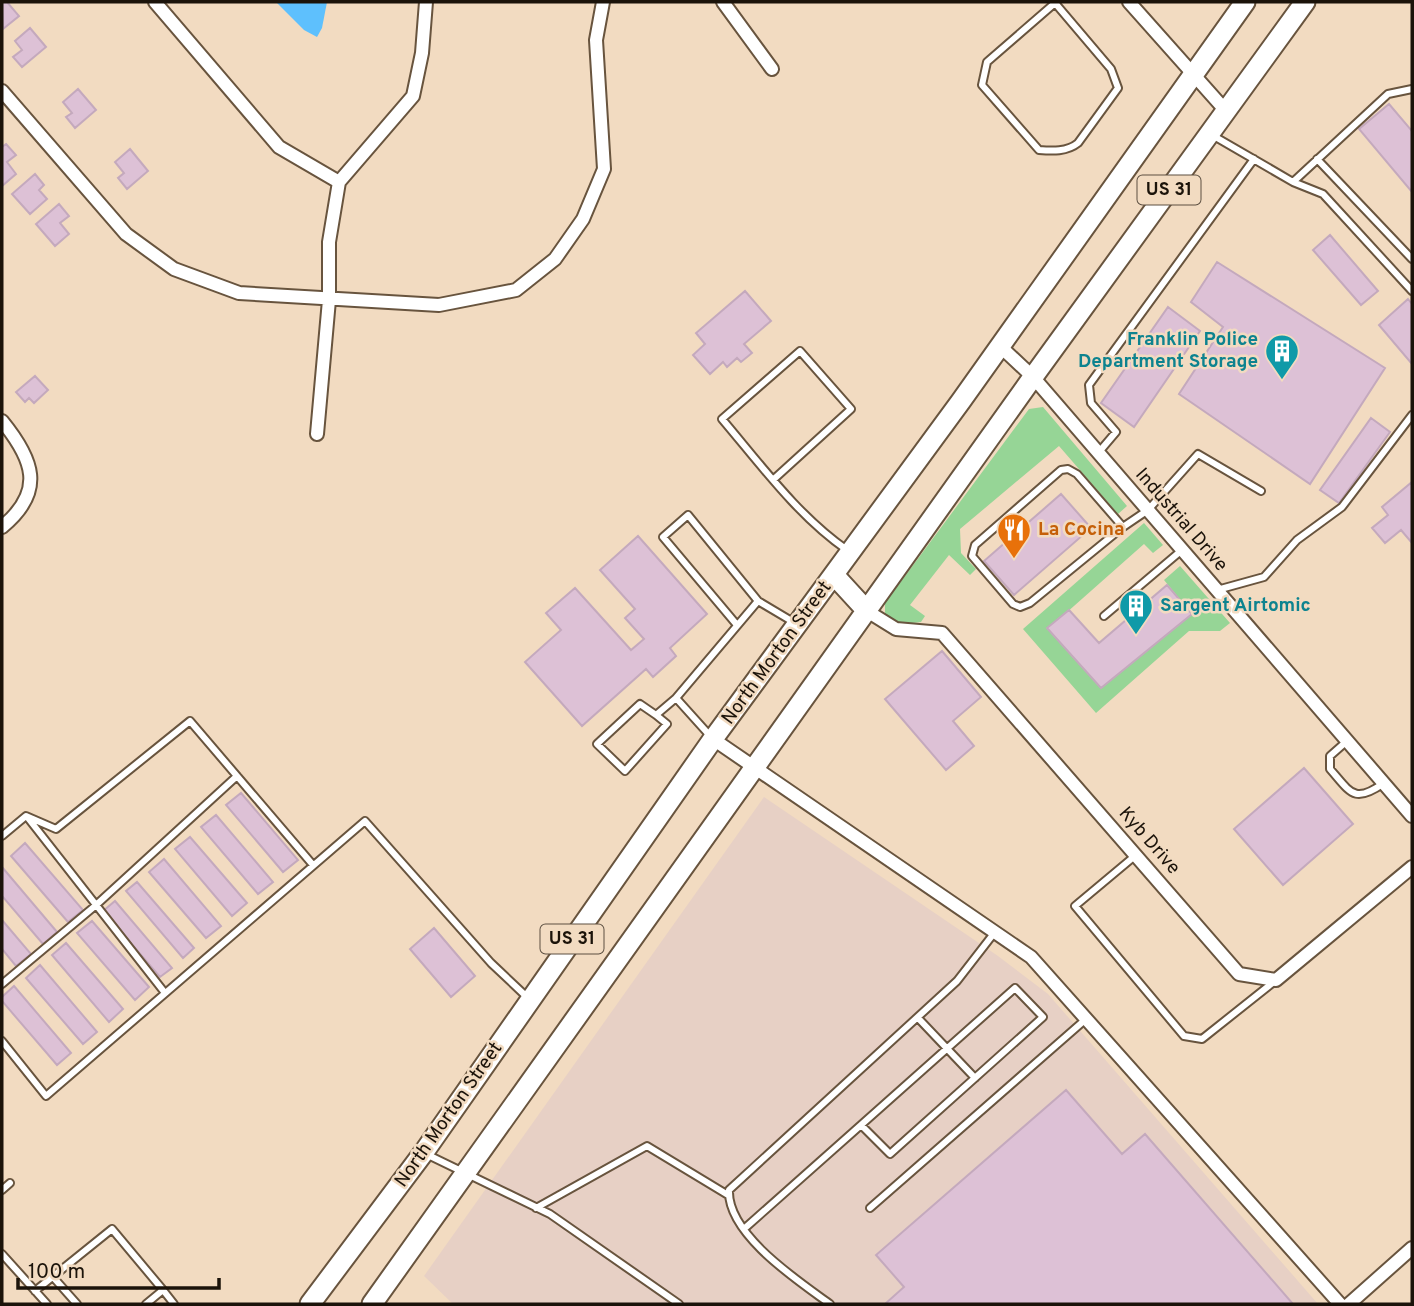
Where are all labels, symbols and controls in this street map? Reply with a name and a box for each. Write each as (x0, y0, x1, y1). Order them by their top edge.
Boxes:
road number: US 31 (1138, 176, 1200, 204)
place label: Franklin Police Department Storage (1078, 328, 1258, 374)
building icon: Franklin Police Department Storage (1263, 332, 1301, 381)
street label: Industrial Drive (1129, 463, 1233, 577)
restaurant icon: La Cocina (995, 511, 1033, 560)
place label: La Cocina (1038, 518, 1125, 542)
street label: North Morton Street (717, 576, 837, 730)
building icon: Sargent Airtomic (1117, 587, 1155, 636)
place label: Sargent Airtomic (1160, 594, 1311, 618)
street label: Kyb Drive (1113, 802, 1185, 880)
road number: US 31 (540, 924, 604, 954)
street label: North Morton Street (390, 1038, 508, 1192)
scale bar (18, 1246, 219, 1290)
text: 100 m (28, 1259, 85, 1286)

